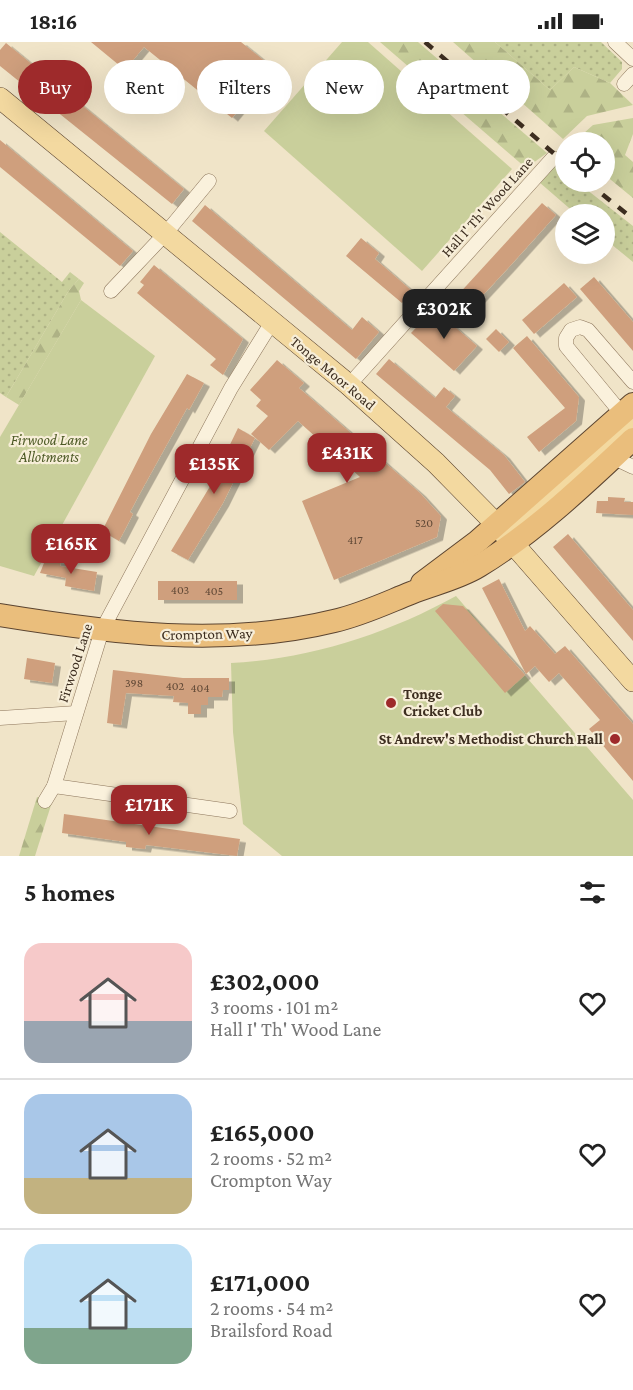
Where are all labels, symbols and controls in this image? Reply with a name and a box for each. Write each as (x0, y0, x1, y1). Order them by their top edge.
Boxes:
text: 18:16 (30, 9, 77, 34)
chip: Buy (18, 60, 92, 114)
chip: Rent (104, 60, 185, 114)
chip: Filters (197, 60, 292, 114)
chip: New (304, 60, 384, 114)
chip: Apartment (396, 60, 530, 114)
map controls (555, 132, 615, 264)
button: locate (555, 132, 615, 192)
street label: Hall I' Th' Wood Lane (438, 154, 536, 260)
button: layers (555, 204, 615, 264)
pin: £302K (402, 289, 486, 340)
text: £302K (416, 297, 472, 319)
street label: Tonge Moor Road (287, 333, 379, 414)
park label: Firwood Lane Allotments (11, 432, 88, 465)
pin: £431K (305, 433, 389, 484)
text: £431K (321, 441, 373, 463)
pin: £135K (172, 444, 256, 495)
text: £135K (189, 452, 239, 474)
house number: 520 (415, 516, 433, 530)
pin: £165K (29, 524, 113, 575)
text: £165K (45, 532, 97, 554)
house number: 417 (347, 533, 363, 547)
house number: 403 (171, 583, 190, 597)
house number: 405 (205, 584, 223, 598)
street label: Firwood Lane (55, 621, 95, 705)
street label: Crompton Way (161, 625, 253, 644)
house number: 398 (125, 676, 143, 690)
house number: 402 (166, 679, 185, 693)
house number: 404 (190, 681, 210, 695)
place label: Tonge Cricket Club (403, 686, 483, 719)
marker: Tonge Cricket Club (384, 696, 398, 710)
place label: St Andrew's Methodist Church Hall (379, 731, 604, 747)
marker: St Andrew's Methodist Church Hall (608, 732, 622, 746)
pin: £171K (107, 785, 191, 836)
text: £171K (125, 793, 173, 815)
icon: filters (576, 876, 609, 909)
text: 5 homes (24, 878, 115, 907)
icon: home (72, 967, 144, 1039)
text: £302,000 (210, 967, 319, 996)
icon: heart (576, 987, 609, 1020)
text: 3 rooms · 101 m² (210, 996, 338, 1018)
text: Hall I' Th' Wood Lane (210, 1018, 381, 1040)
icon: home (72, 1118, 144, 1190)
text: £165,000 (210, 1118, 315, 1147)
icon: heart (576, 1138, 609, 1171)
text: 2 rooms · 52 m² (210, 1147, 332, 1169)
text: Crompton Way (210, 1169, 332, 1191)
icon: home (72, 1268, 144, 1340)
text: £171,000 (210, 1268, 310, 1297)
icon: heart (576, 1288, 609, 1321)
text: 2 rooms · 54 m² (210, 1297, 333, 1319)
text: Brailsford Road (210, 1319, 333, 1341)

